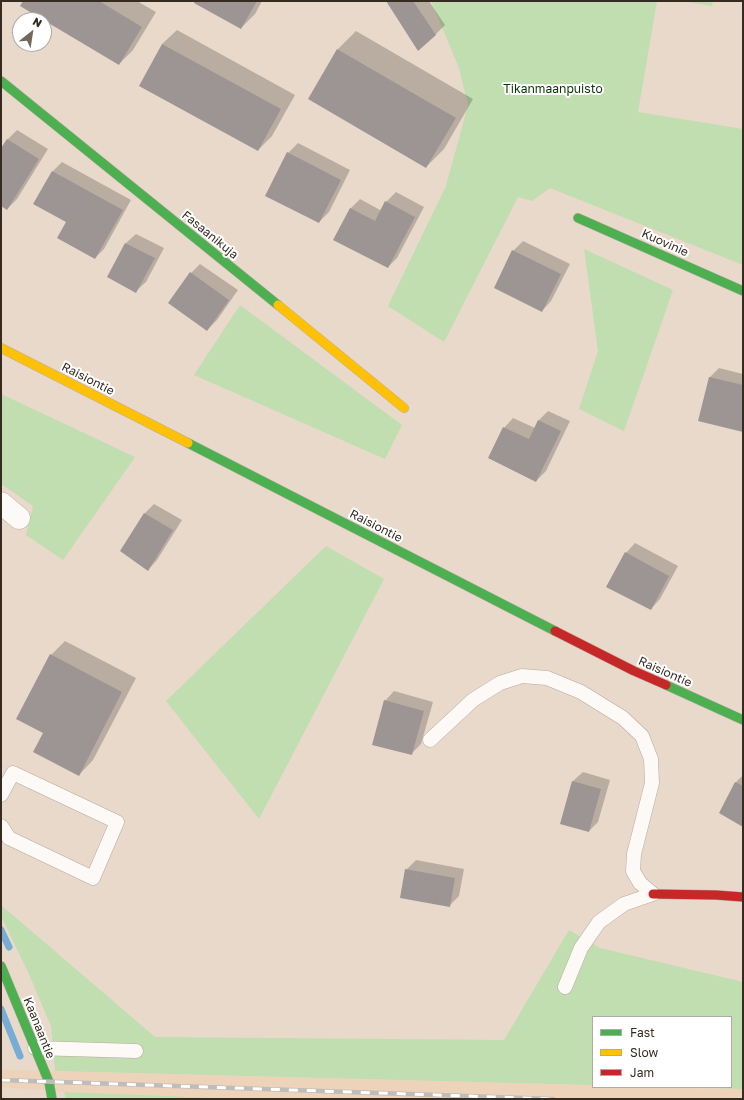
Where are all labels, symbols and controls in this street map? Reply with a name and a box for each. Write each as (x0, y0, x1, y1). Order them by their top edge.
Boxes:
north arrow (12, 12, 52, 52)
text: N (31, 14, 45, 30)
park label: Tikanmaanpuisto (503, 82, 603, 96)
street label: Fasaanikuja (179, 208, 241, 262)
street label: Kuovinie (639, 226, 691, 260)
street label: Raisiontie (59, 360, 117, 398)
street label: Raisiontie (347, 507, 405, 545)
street label: Raisiontie (636, 654, 694, 690)
street label: Kaanaantie (20, 995, 58, 1061)
legend (592, 1016, 732, 1088)
text: Fast (630, 1025, 655, 1040)
text: Slow (630, 1045, 658, 1060)
text: Jam (630, 1065, 654, 1080)

